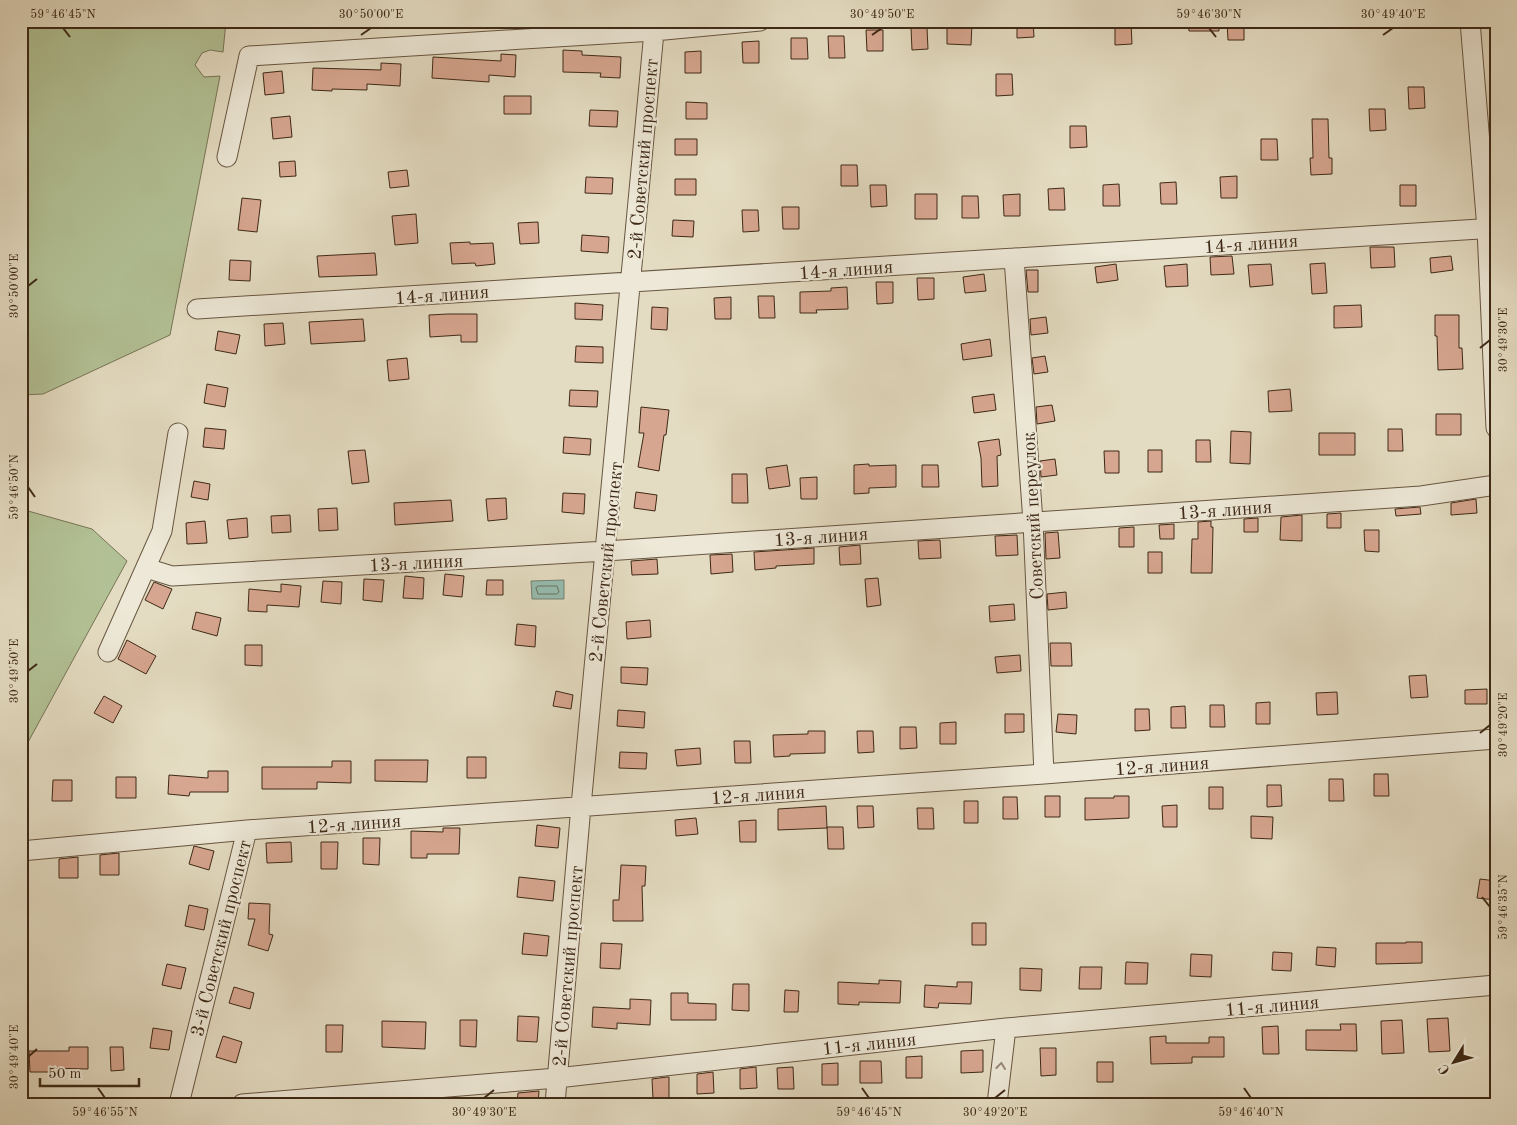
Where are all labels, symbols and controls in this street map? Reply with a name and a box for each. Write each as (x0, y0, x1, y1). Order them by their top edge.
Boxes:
text: 59°46'45"N (30, 8, 96, 21)
text: 30°50'00"E (339, 8, 403, 21)
text: 30°49'50"E (850, 8, 914, 21)
text: 59°46'30"N (1176, 8, 1242, 21)
text: 30°49'40"E (1361, 9, 1425, 21)
street label: 2-й Советский проспект (626, 58, 663, 261)
street label: 14-я линия (1203, 233, 1299, 258)
text: 30°50'00"E (8, 254, 21, 318)
street label: 14-я линия (798, 259, 894, 284)
street label: 14-я линия (394, 284, 490, 309)
text: 30°49'30"E (1498, 308, 1510, 372)
street label: Советский переулок (1021, 431, 1048, 600)
text: 59°46'50"N (8, 454, 21, 520)
street label: 2-й Советский проспект (587, 461, 627, 664)
street label: 13-я линия (1177, 499, 1273, 524)
street label: 13-я линия (773, 526, 869, 551)
street label: 13-я линия (368, 553, 464, 576)
text: 30°49'50"E (8, 639, 21, 703)
text: 30°49'20"E (1498, 693, 1510, 757)
street label: 12-я линия (1114, 755, 1210, 780)
street label: 12-я линия (710, 784, 806, 809)
street label: 12-я линия (306, 813, 402, 838)
street label: 3-й Советский проспект (189, 838, 256, 1039)
street label: 2-й Советский проспект (551, 865, 588, 1068)
text: 59°46'35"N (1497, 874, 1510, 940)
street label: 11-я линия (1224, 994, 1320, 1021)
text: 30°49'40"E (9, 1025, 21, 1089)
street label: 11-я линия (821, 1031, 917, 1060)
north arrow (1430, 1038, 1480, 1088)
scale bar (40, 1055, 139, 1087)
text: С (1436, 1061, 1453, 1077)
one-way arrow (995, 1062, 1006, 1070)
text: 50 m (48, 1067, 82, 1082)
text: 59°46'55"N (72, 1106, 138, 1119)
text: 59°46'45"N (836, 1106, 902, 1119)
text: 59°46'40"N (1218, 1106, 1284, 1119)
text: 30°49'30"E (452, 1107, 516, 1119)
text: 30°49'20"E (963, 1107, 1027, 1119)

